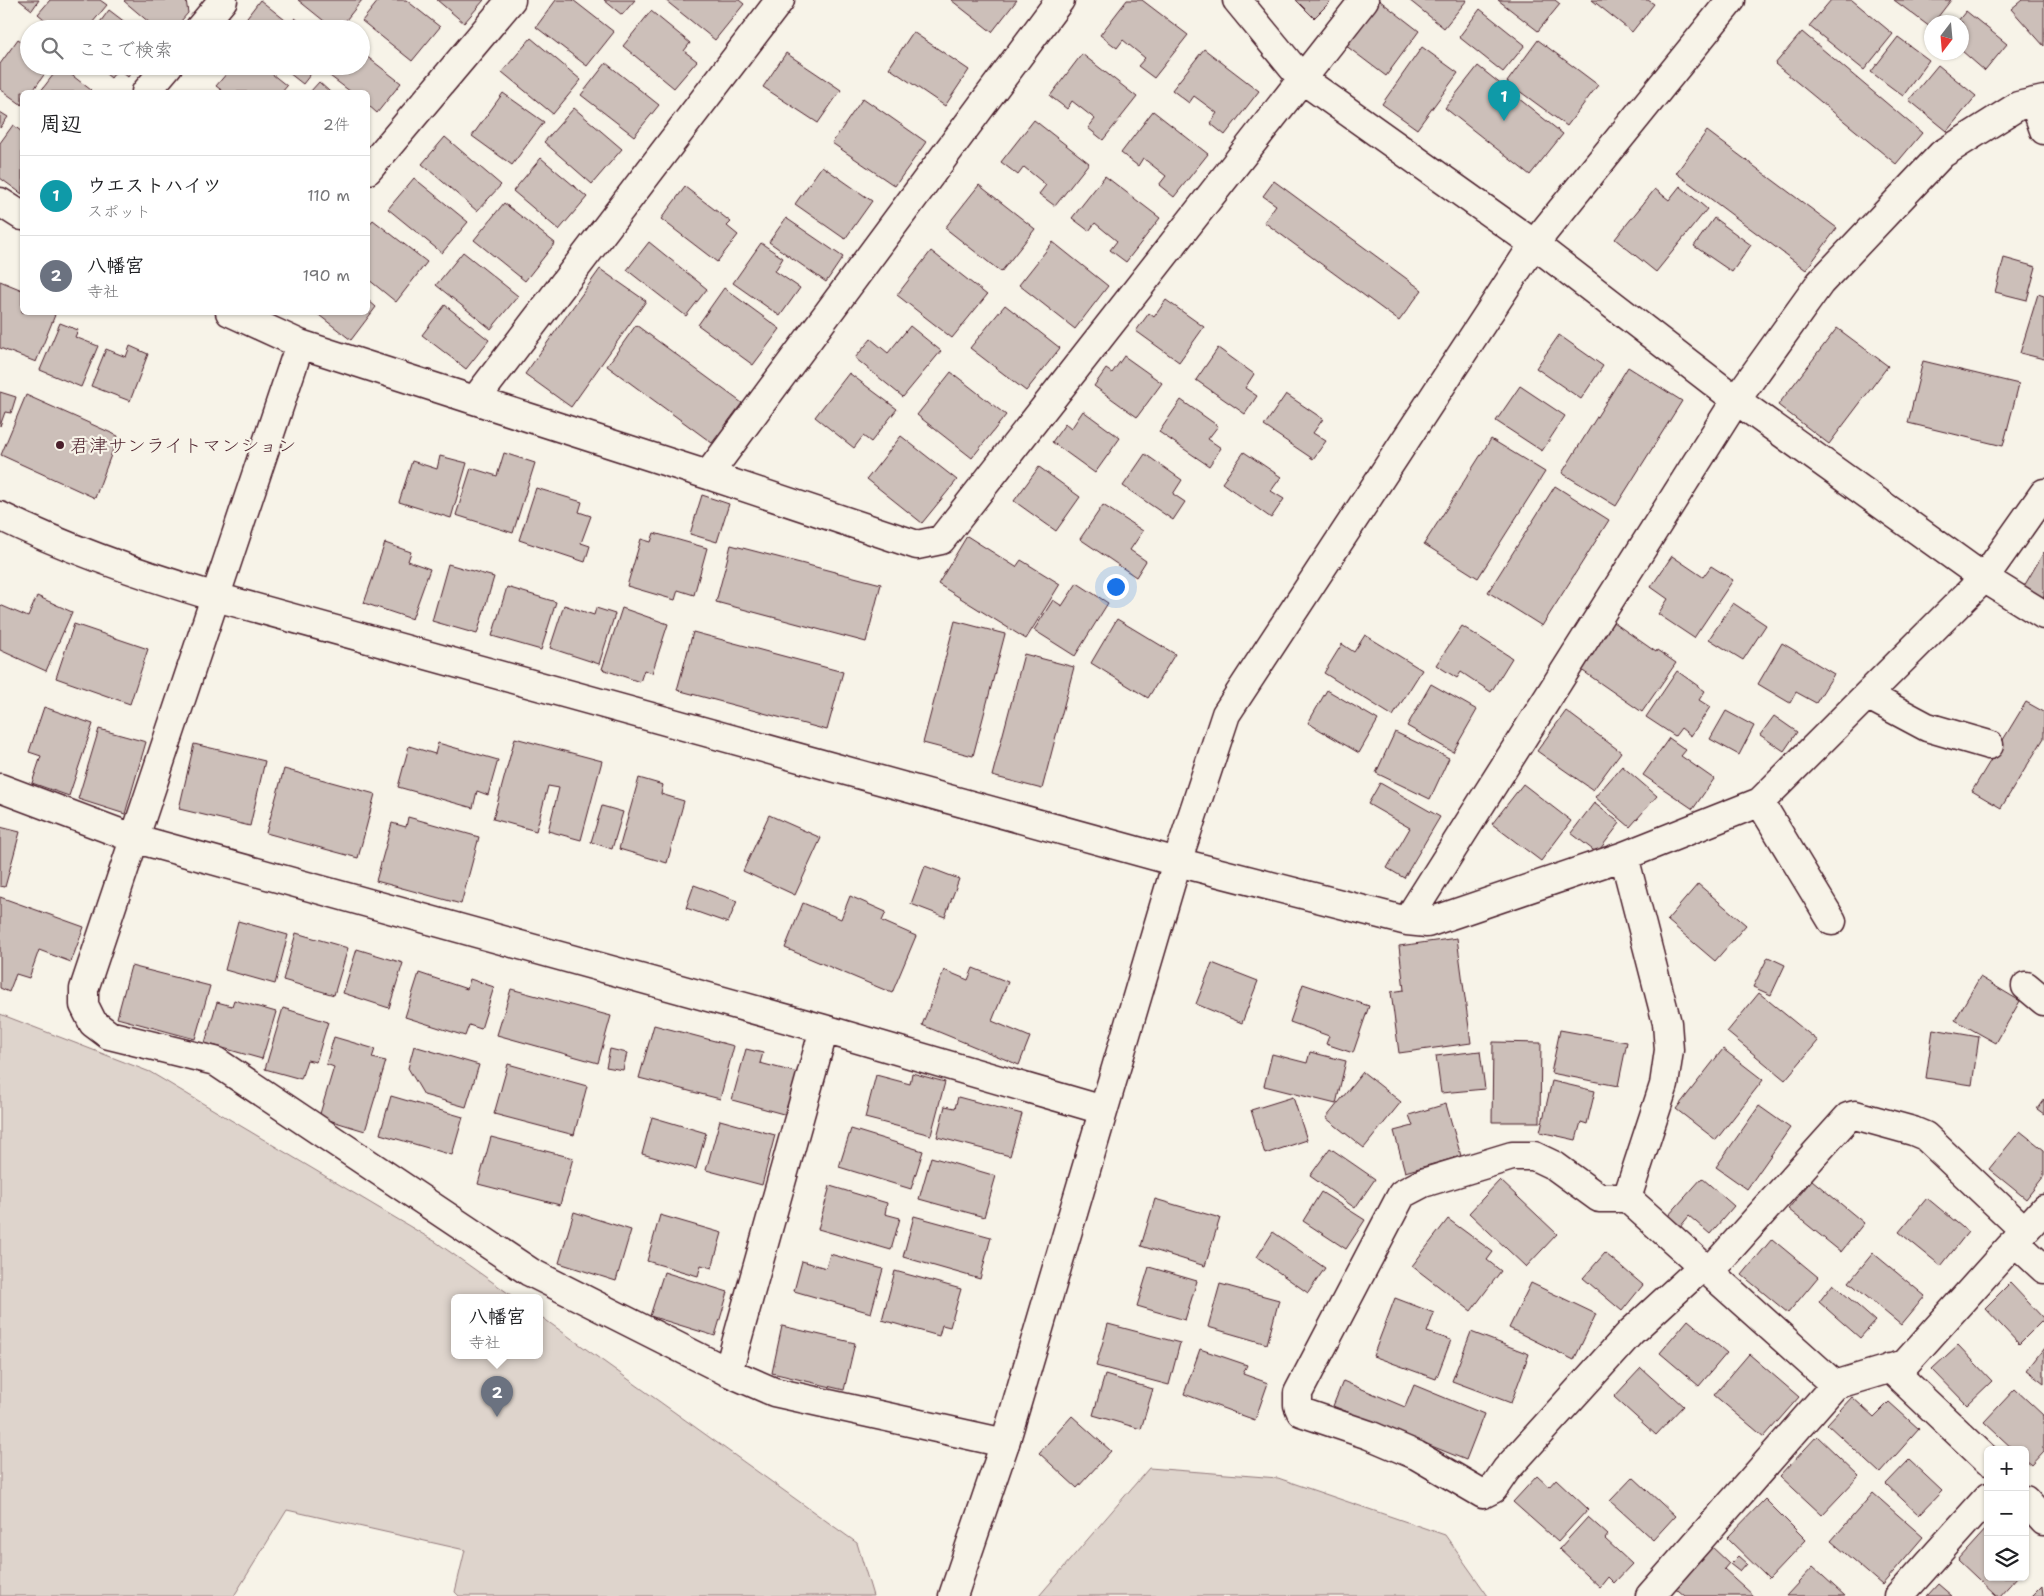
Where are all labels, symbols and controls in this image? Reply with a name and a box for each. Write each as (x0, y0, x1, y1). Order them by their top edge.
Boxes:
north arrow (1924, 15, 1969, 60)
search box (20, 20, 370, 75)
icon: search (38, 34, 66, 62)
text: ここで検索 (78, 37, 173, 62)
pin: 1 (1488, 80, 1520, 121)
text: 周辺 (40, 110, 82, 138)
text: 2件 (323, 114, 350, 135)
text: ウエストハイツ (87, 173, 222, 198)
text: 1 (52, 185, 60, 206)
text: 110 m (307, 185, 350, 206)
text: スポット (87, 201, 151, 222)
text: 八幡宮 (87, 253, 144, 278)
text: 2 (50, 265, 62, 286)
text: 190 m (303, 265, 350, 286)
text: 寺社 (87, 281, 119, 302)
place label: 君津サンライトマンション (70, 433, 296, 458)
marker: 君津サンライトマンション (54, 439, 66, 451)
your location (1103, 574, 1129, 600)
popup (451, 1294, 543, 1359)
text: 八幡宮 (468, 1304, 526, 1329)
text: 寺社 (468, 1332, 501, 1353)
pin: 2 (481, 1376, 513, 1417)
map controls (1984, 1446, 2029, 1581)
button: + (1984, 1446, 2029, 1491)
button: − (1984, 1491, 2029, 1536)
button: layers (1984, 1536, 2029, 1581)

